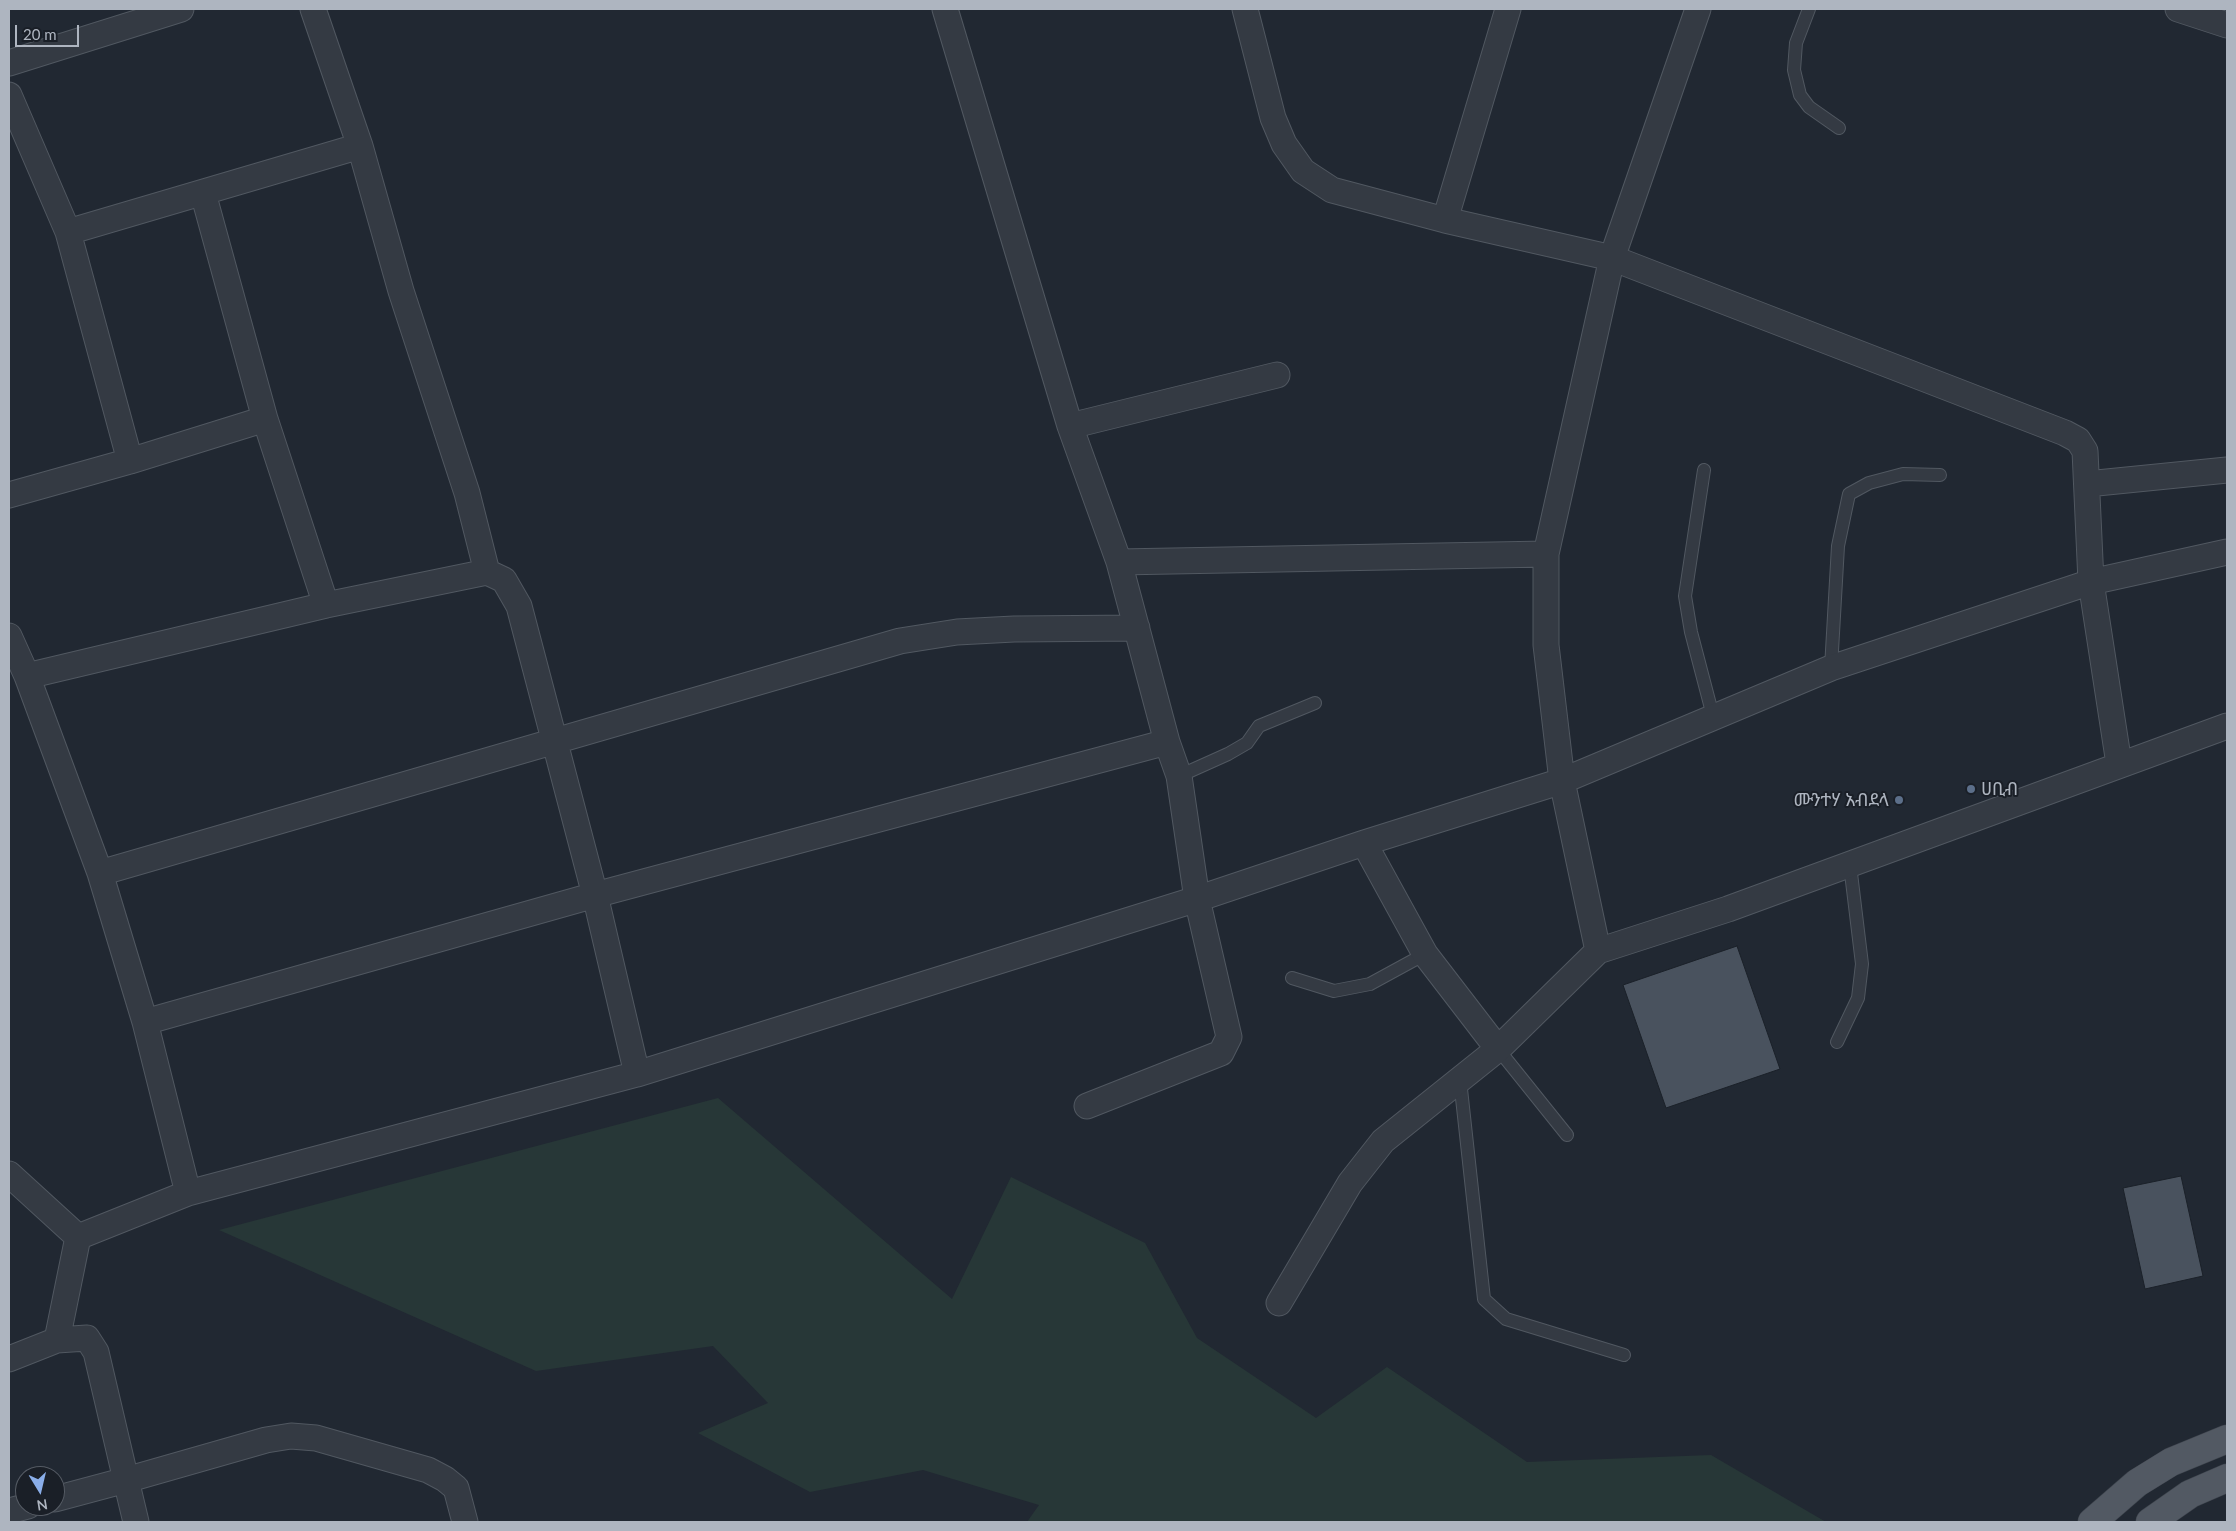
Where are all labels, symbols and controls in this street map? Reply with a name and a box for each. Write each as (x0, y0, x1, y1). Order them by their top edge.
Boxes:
scale bar (18, 15, 81, 47)
text: 20 m (23, 25, 57, 43)
place label: ሀቢብ (1981, 778, 2018, 800)
marker: ሀቢብ (1965, 783, 1977, 795)
place label: ሙንተሃ አብደላ (1794, 789, 1889, 811)
marker: ሙንተሃ አብደላ (1893, 794, 1905, 806)
north arrow (15, 1466, 65, 1516)
text: N (36, 1496, 49, 1515)

